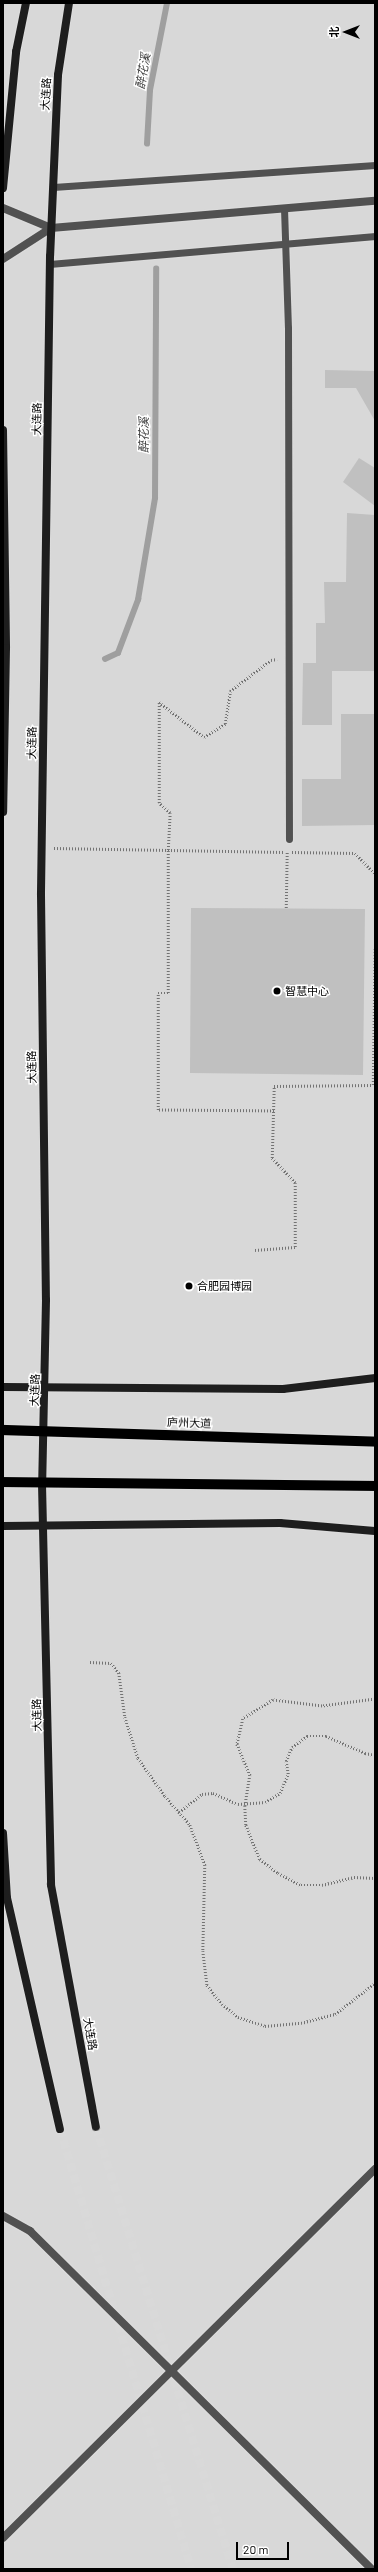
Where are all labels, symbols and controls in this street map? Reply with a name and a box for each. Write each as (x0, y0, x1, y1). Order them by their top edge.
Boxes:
north arrow (326, 12, 366, 52)
text: 北 (327, 27, 340, 38)
water label: 醉花溪 (133, 52, 153, 90)
street label: 大连路 (39, 77, 53, 111)
street label: 大连路 (30, 402, 44, 436)
water label: 醉花溪 (137, 417, 151, 453)
street label: 大连路 (25, 726, 39, 760)
place label: 智慧中心 (285, 984, 329, 998)
marker: 智慧中心 (272, 986, 282, 996)
street label: 大连路 (25, 1050, 39, 1084)
place label: 合肥园博园 (197, 1279, 252, 1293)
marker: 合肥园博园 (184, 1281, 194, 1291)
street label: 大连路 (28, 1373, 42, 1407)
street label: 庐州大道 (167, 1416, 211, 1430)
street label: 大连路 (30, 1698, 44, 1732)
street label: 大连路 (81, 2017, 99, 2051)
scale bar (238, 2534, 291, 2560)
text: 20 m (243, 2542, 269, 2556)

